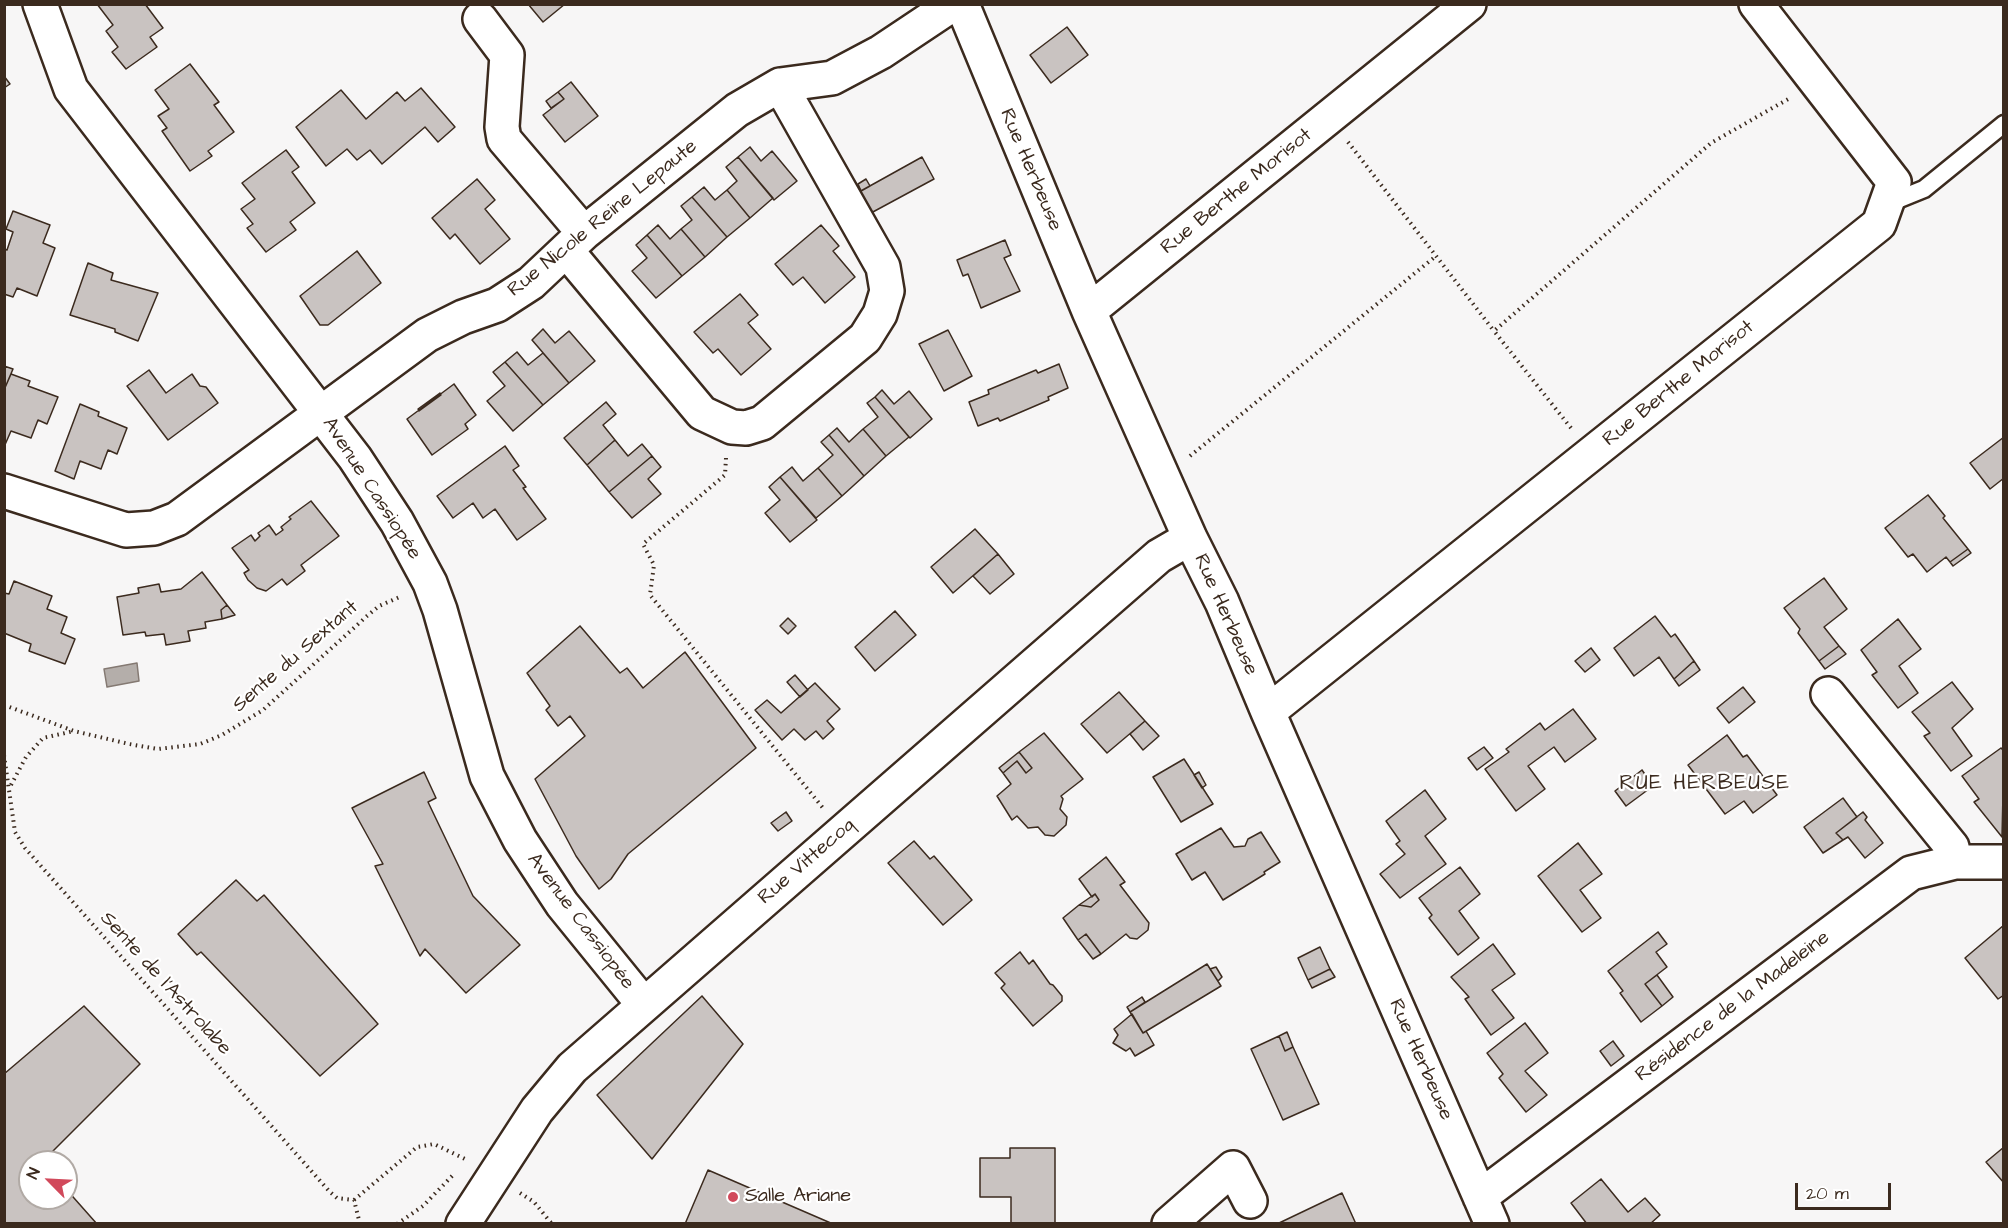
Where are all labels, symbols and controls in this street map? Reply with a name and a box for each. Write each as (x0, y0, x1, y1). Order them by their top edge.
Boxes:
street label: Rue Herbeuse (994, 105, 1066, 235)
street label: Rue Berthe Morisot (1157, 124, 1317, 260)
street label: Rue Nicole Reine Lepaute (503, 135, 703, 303)
street label: Rue Berthe Morisot (1599, 316, 1759, 452)
street label: Avenue Cassiopée (316, 414, 426, 564)
street label: Rue Herbeuse (1188, 551, 1262, 679)
street label: Sente du Sextant (228, 596, 364, 718)
district label: RUE HERBEUSE (1620, 772, 1790, 798)
street label: Rue Vittecoq (754, 814, 860, 910)
street label: Avenue Cassiopée (521, 849, 639, 995)
street label: Sente de l'Astrolabe (94, 907, 236, 1061)
street label: Résidence de la Madeleine (1631, 926, 1835, 1088)
street label: Rue Herbeuse (1383, 996, 1457, 1124)
north arrow (18, 1150, 78, 1210)
text: N (21, 1164, 45, 1183)
scale bar (1798, 1171, 1894, 1209)
text: 20 m (1806, 1181, 1849, 1206)
place label: Salle Ariane (745, 1185, 851, 1209)
marker: Salle Ariane (726, 1190, 740, 1204)

